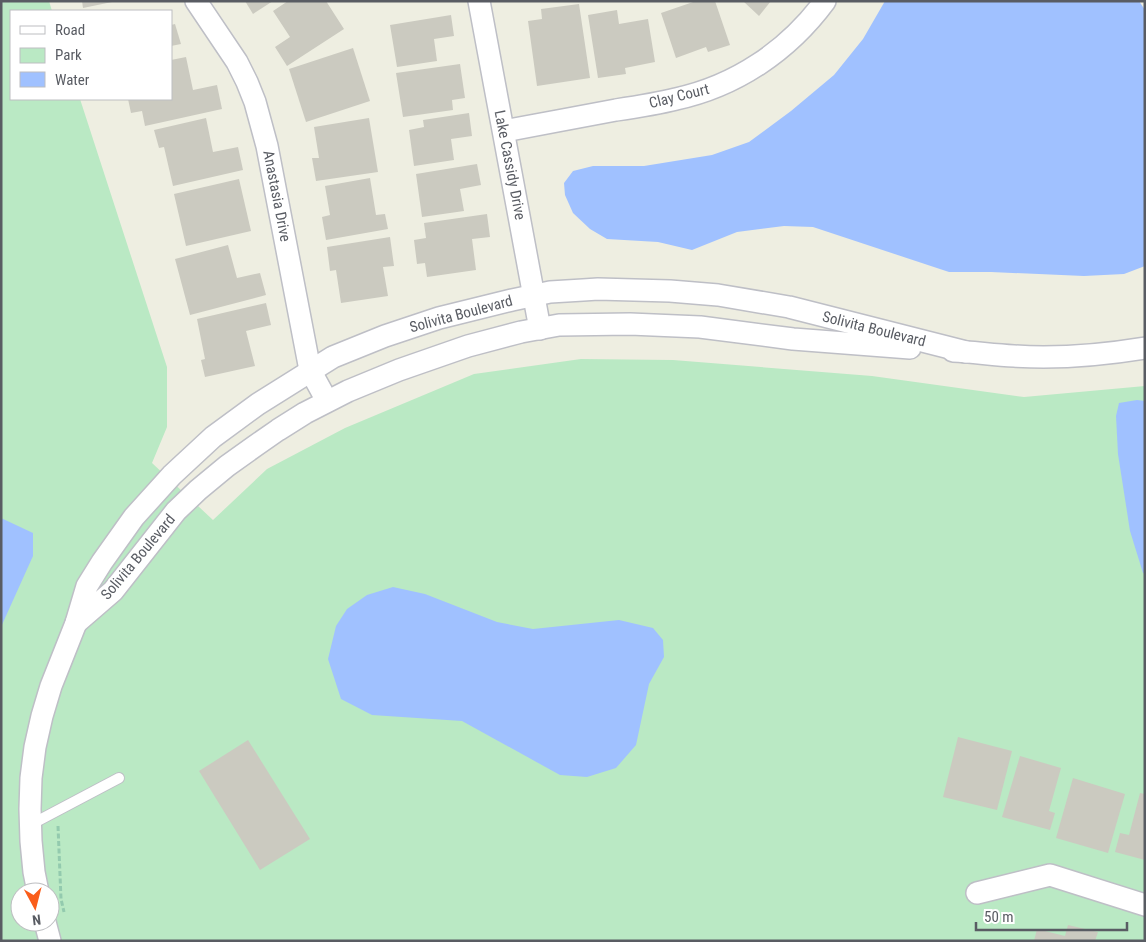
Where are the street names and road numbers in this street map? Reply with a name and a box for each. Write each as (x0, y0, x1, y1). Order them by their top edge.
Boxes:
street label: Clay Court (647, 80, 711, 112)
street label: Lake Cassidy Drive (491, 109, 529, 221)
street label: Anastasia Drive (259, 149, 295, 243)
street label: Solivita Boulevard (408, 292, 514, 336)
street label: Solivita Boulevard (820, 307, 928, 351)
street label: Solivita Boulevard (97, 511, 179, 603)

